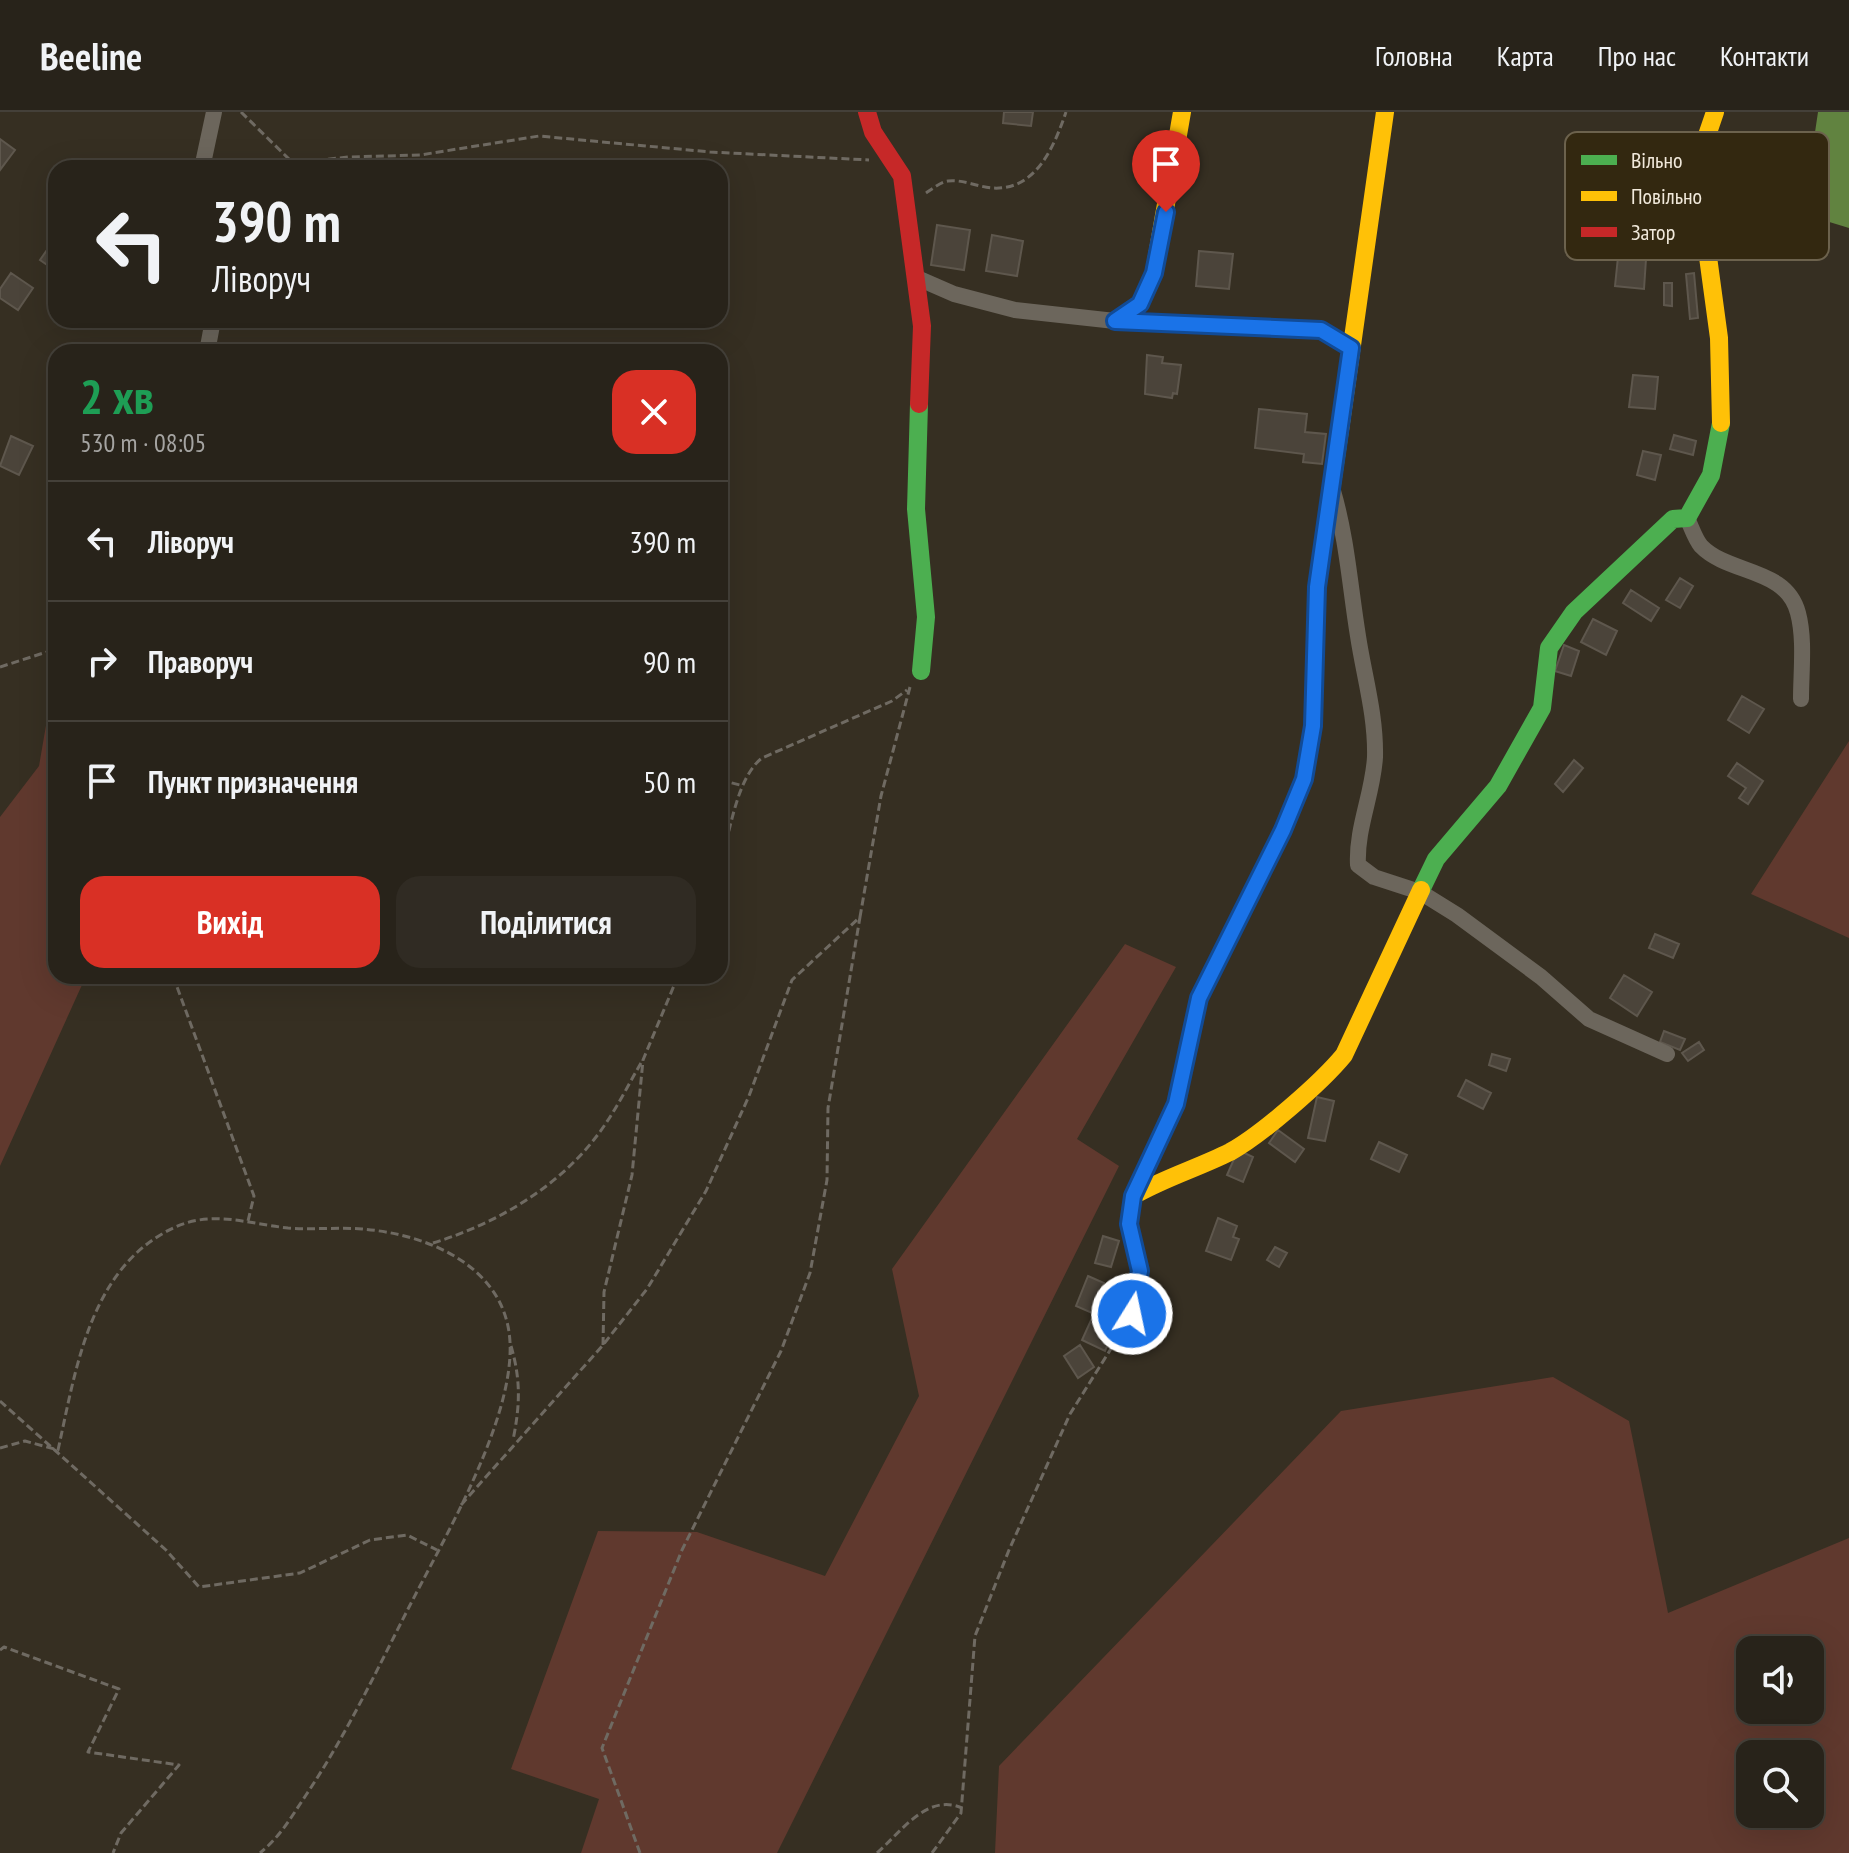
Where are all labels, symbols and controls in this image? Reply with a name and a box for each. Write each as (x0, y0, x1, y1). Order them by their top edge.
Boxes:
text: Beeline (40, 31, 142, 80)
text: Головна (1375, 37, 1453, 74)
text: Карта (1497, 37, 1554, 74)
text: Про нас (1598, 37, 1676, 74)
text: Контакти (1720, 37, 1809, 74)
pin (1132, 130, 1200, 212)
legend (1565, 132, 1829, 260)
icon: arrive (1144, 142, 1188, 186)
text: Вільно (1631, 146, 1682, 174)
text: Повільно (1631, 182, 1702, 210)
text: 390 m (212, 185, 341, 257)
icon: left (80, 192, 184, 296)
text: Затор (1631, 218, 1675, 246)
text: Ліворуч (212, 255, 311, 302)
text: 2 хв (80, 365, 154, 427)
button: close (612, 370, 696, 454)
text: 530 m · 08:05 (80, 426, 206, 459)
icon: left (80, 519, 124, 563)
text: Ліворуч (148, 522, 234, 561)
text: 390 m (630, 522, 696, 561)
icon: right (80, 639, 124, 683)
text: Праворуч (148, 642, 253, 681)
text: 90 m (643, 642, 696, 681)
icon: arrive (80, 759, 124, 803)
text: Пункт призначення (148, 762, 358, 801)
text: 50 m (643, 762, 696, 801)
button: Вихід (80, 876, 380, 968)
button: Поділитися (396, 876, 696, 968)
position arrow (1090, 1272, 1174, 1356)
map controls (1736, 1636, 1824, 1828)
button: sound (1736, 1636, 1824, 1724)
button: search (1736, 1740, 1824, 1828)

